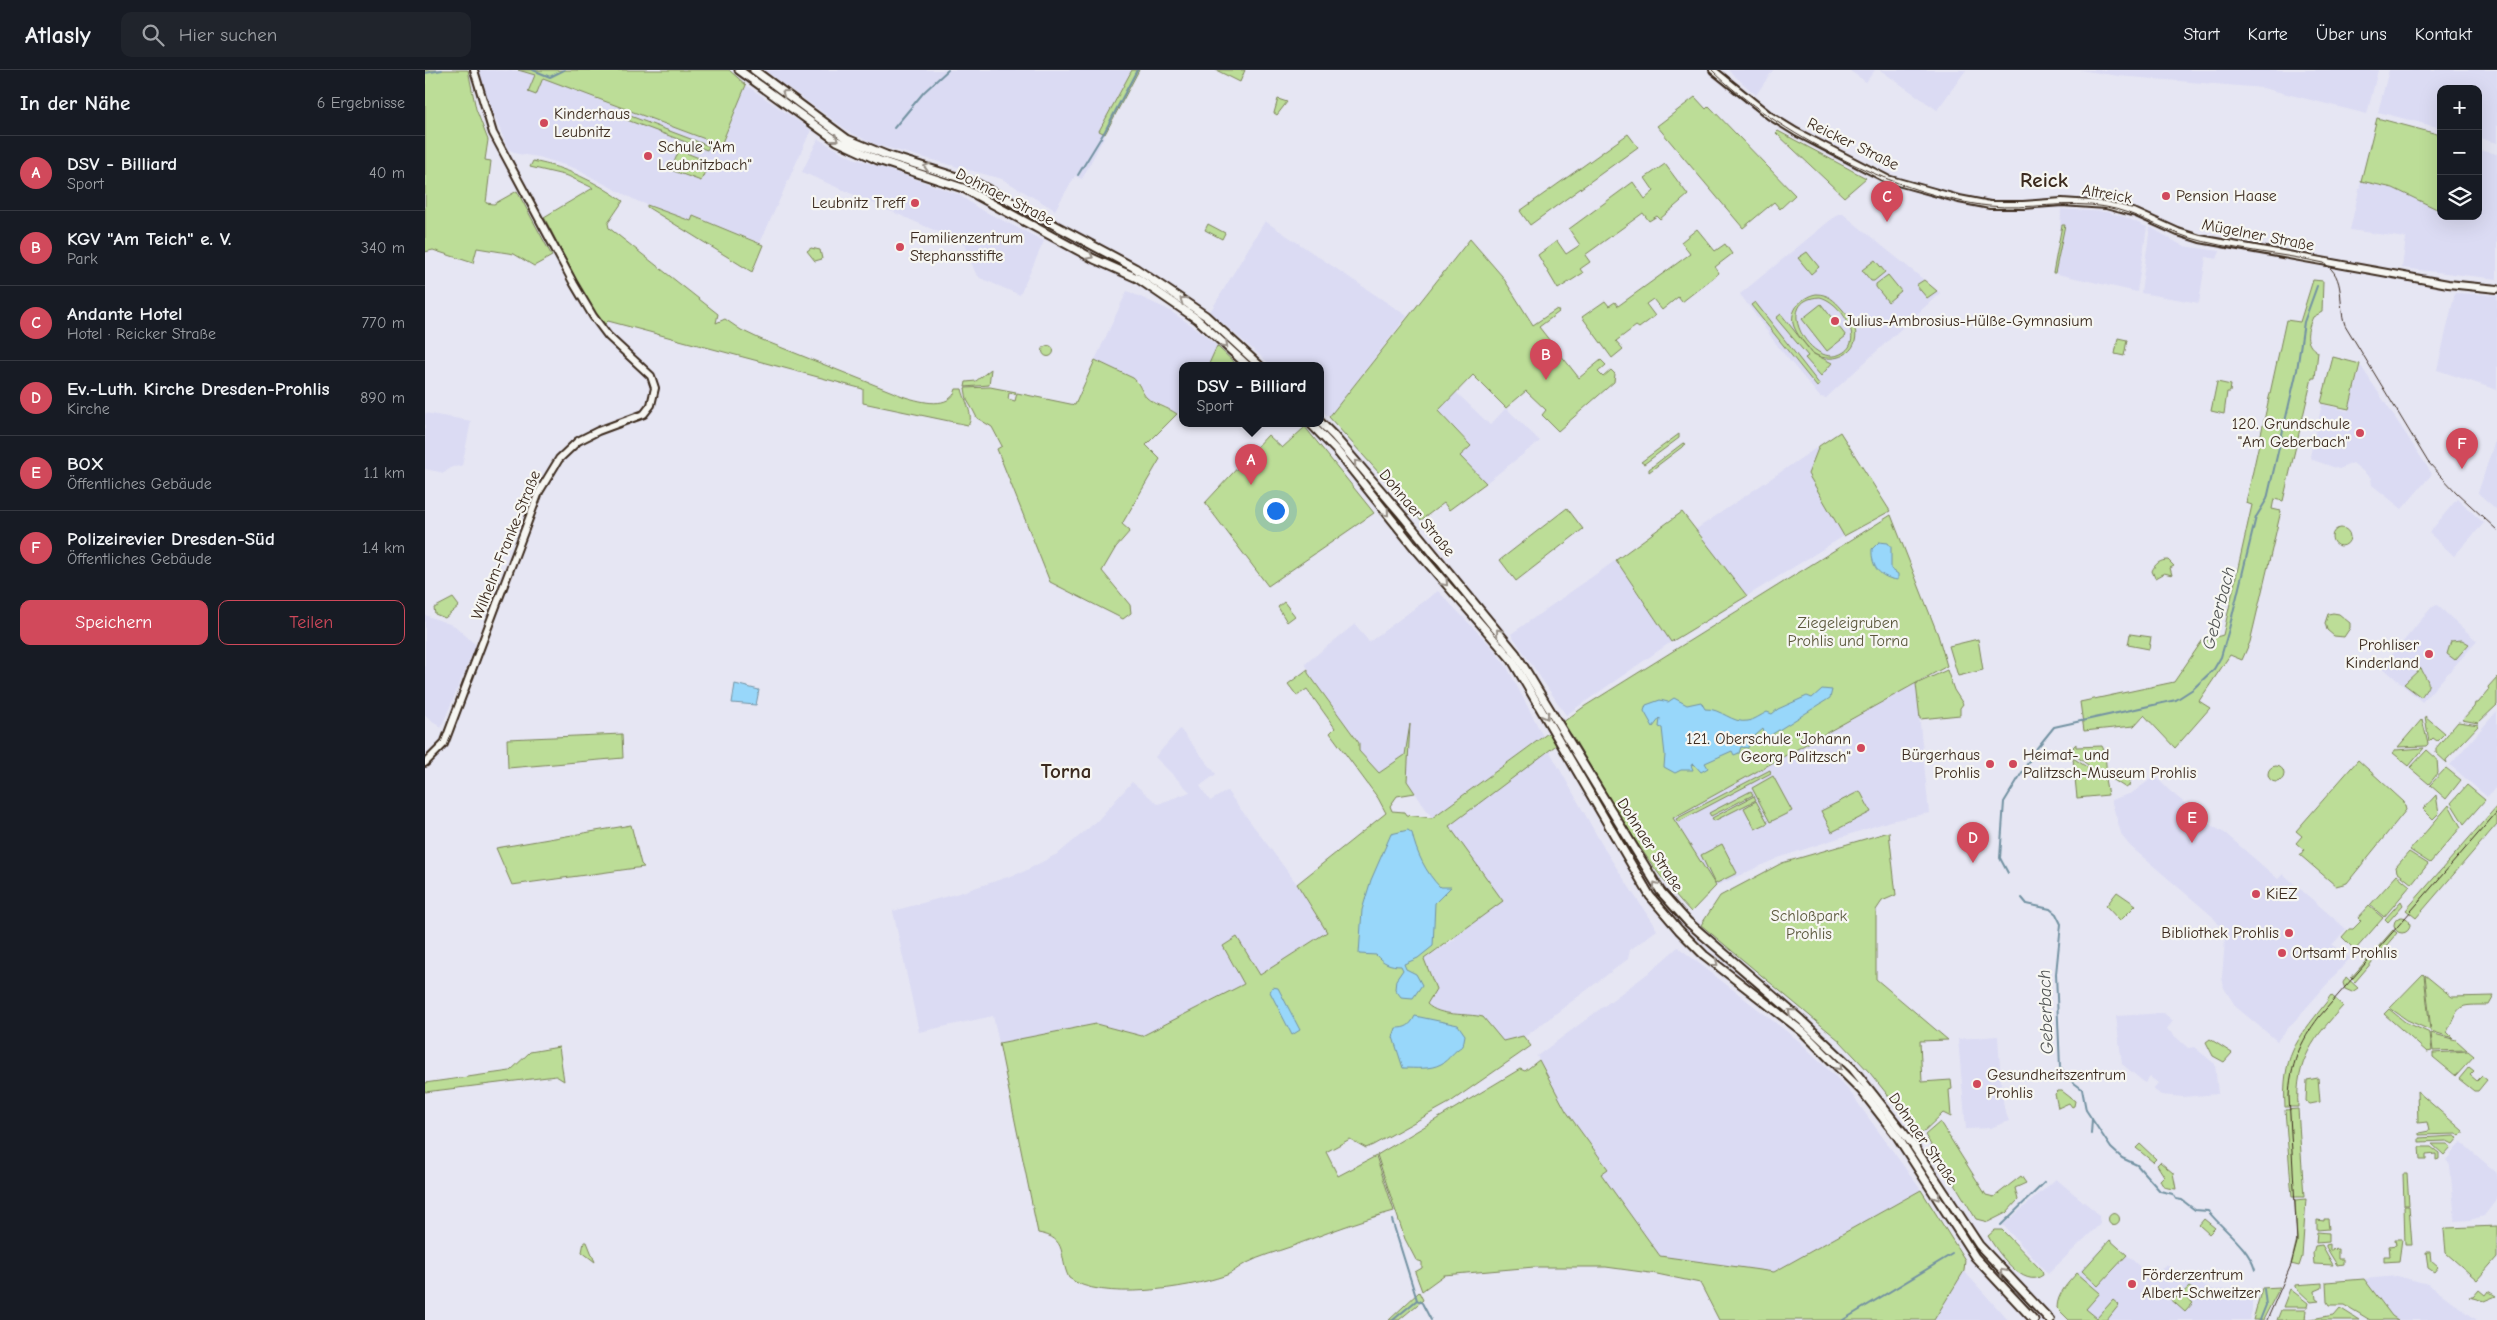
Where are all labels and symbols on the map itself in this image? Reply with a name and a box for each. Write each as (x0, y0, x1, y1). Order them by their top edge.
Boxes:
one-way arrow (781, 90, 791, 99)
place label: Kinderhaus Leubnitz (554, 105, 630, 141)
street label: Reicker Straße (1804, 114, 1902, 174)
marker: Kinderhaus Leubnitz (538, 117, 550, 129)
one-way arrow (829, 133, 839, 142)
place label: Schule "Am Leubnitzbach" (658, 138, 752, 174)
marker: Schule "Am Leubnitzbach" (642, 150, 654, 162)
one-way arrow (924, 163, 932, 173)
street label: Dohnaer Straße (953, 164, 1057, 230)
district label: Reick (2020, 168, 2069, 192)
pin: C (1871, 181, 1903, 222)
street label: Altreick (2081, 181, 2134, 207)
place label: Pension Haase (2176, 187, 2277, 205)
marker: Pension Haase (2160, 190, 2172, 202)
place label: Leubnitz Treff (812, 194, 907, 212)
marker: Leubnitz Treff (909, 197, 921, 209)
street label: Mügelner Straße (2200, 215, 2316, 255)
place label: Familienzentrum Stephansstifte (910, 229, 1023, 265)
marker: Familienzentrum Stephansstifte (894, 241, 906, 253)
one-way arrow (1085, 250, 1094, 260)
one-way arrow (1179, 297, 1189, 306)
place label: Julius-Ambrosius-Hülße-Gymnasium (1845, 312, 2093, 330)
marker: Julius-Ambrosius-Hülße-Gymnasium (1829, 315, 1841, 327)
one-way arrow (1220, 339, 1229, 348)
pin: B (1530, 339, 1562, 380)
place label: 120. Grundschule "Am Geberbach" (2232, 415, 2350, 451)
marker: 120. Grundschule "Am Geberbach" (2354, 427, 2366, 439)
pin: F (2446, 428, 2478, 469)
pin: A (1235, 444, 1267, 485)
one-way arrow (1354, 459, 1363, 468)
street label: Dohnaer Straße (1375, 466, 1459, 560)
street label: Wilhelm-Franke-Straße (468, 468, 544, 622)
your location (1263, 498, 1289, 524)
one-way arrow (1380, 507, 1389, 516)
water label: Geberbach (2198, 564, 2240, 652)
one-way arrow (1439, 577, 1448, 586)
park label: Ziegeleigruben Prohlis und Torna (1788, 614, 1908, 650)
one-way arrow (1496, 629, 1504, 638)
place label: Prohliser Kinderland (2346, 636, 2420, 672)
marker: Prohliser Kinderland (2423, 648, 2435, 660)
one-way arrow (1539, 710, 1549, 719)
place label: 121. Oberschule "Johann Georg Palitzsch" (1686, 730, 1851, 766)
marker: 121. Oberschule "Johann Georg Palitzsch" (1855, 742, 1867, 754)
place label: Bürgerhaus Prohlis (1902, 746, 1980, 782)
place label: Heimat- und Palitzsch-Museum Prohlis (2023, 746, 2197, 782)
marker: Bürgerhaus Prohlis (1984, 758, 1996, 770)
marker: Heimat- und Palitzsch-Museum Prohlis (2007, 758, 2019, 770)
district label: Torna (1041, 759, 1091, 783)
street label: Dohnaer Straße (1613, 795, 1687, 895)
pin: E (2176, 802, 2208, 843)
pin: D (1957, 822, 1989, 863)
one-way arrow (1653, 881, 1662, 891)
place label: KiEZ (2266, 885, 2298, 903)
marker: KiEZ (2250, 888, 2262, 900)
park label: Schloßpark Prohlis (1771, 907, 1847, 943)
place label: Bibliothek Prohlis (2161, 924, 2279, 942)
marker: Bibliothek Prohlis (2283, 927, 2295, 939)
place label: Ortsamt Prohlis (2292, 944, 2397, 962)
marker: Ortsamt Prohlis (2276, 947, 2288, 959)
one-way arrow (1709, 958, 1718, 966)
water label: Geberbach (2034, 969, 2058, 1055)
one-way arrow (1788, 1009, 1797, 1017)
one-way arrow (1833, 1061, 1842, 1070)
place label: Gesundheitszentrum Prohlis (1987, 1066, 2126, 1102)
marker: Gesundheitszentrum Prohlis (1971, 1078, 1983, 1090)
street label: Dohnaer Straße (1885, 1090, 1961, 1188)
one-way arrow (1930, 1191, 1940, 1200)
place label: Förderzentrum Albert-Schweitzer (2142, 1266, 2261, 1302)
one-way arrow (2000, 1269, 2009, 1278)
marker: Förderzentrum Albert-Schweitzer (2126, 1278, 2138, 1290)

